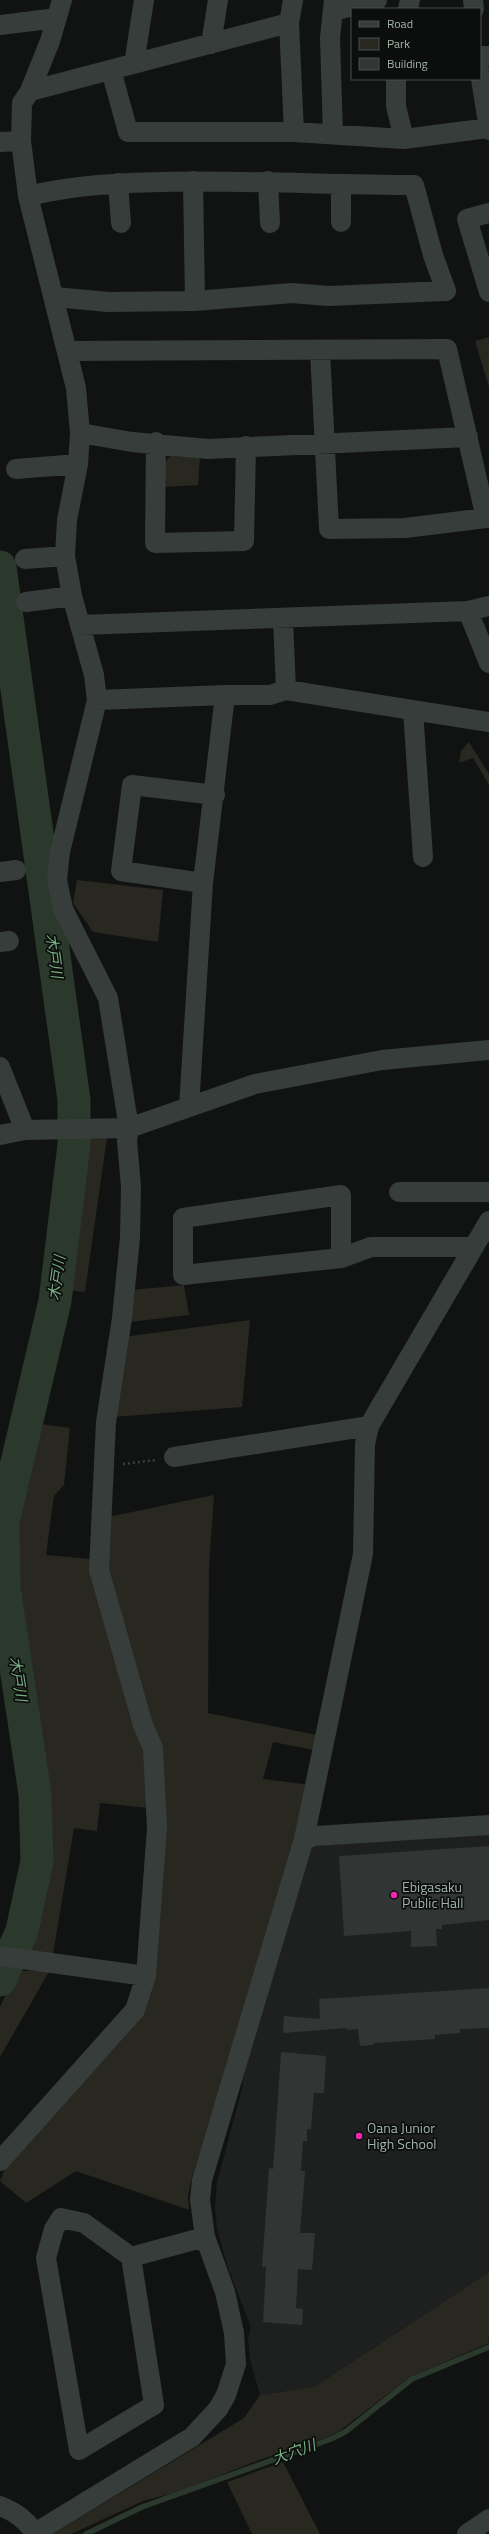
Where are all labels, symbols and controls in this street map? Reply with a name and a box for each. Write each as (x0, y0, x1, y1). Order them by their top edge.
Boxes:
legend (351, 8, 481, 80)
text: Road (387, 14, 413, 33)
text: Park (387, 34, 410, 53)
text: Building (387, 54, 428, 73)
water label: 木戸川 (40, 932, 69, 982)
water label: 木戸川 (42, 1252, 71, 1302)
water label: 木戸川 (4, 1655, 34, 1705)
place label: Ebigasaku Public Hall (402, 1876, 464, 1913)
marker: Ebigasaku Public Hall (389, 1890, 399, 1900)
place label: Oana Junior High School (367, 2117, 437, 2154)
marker: Oana Junior High School (354, 2131, 364, 2141)
water label: 大穴川 (269, 2432, 321, 2470)

